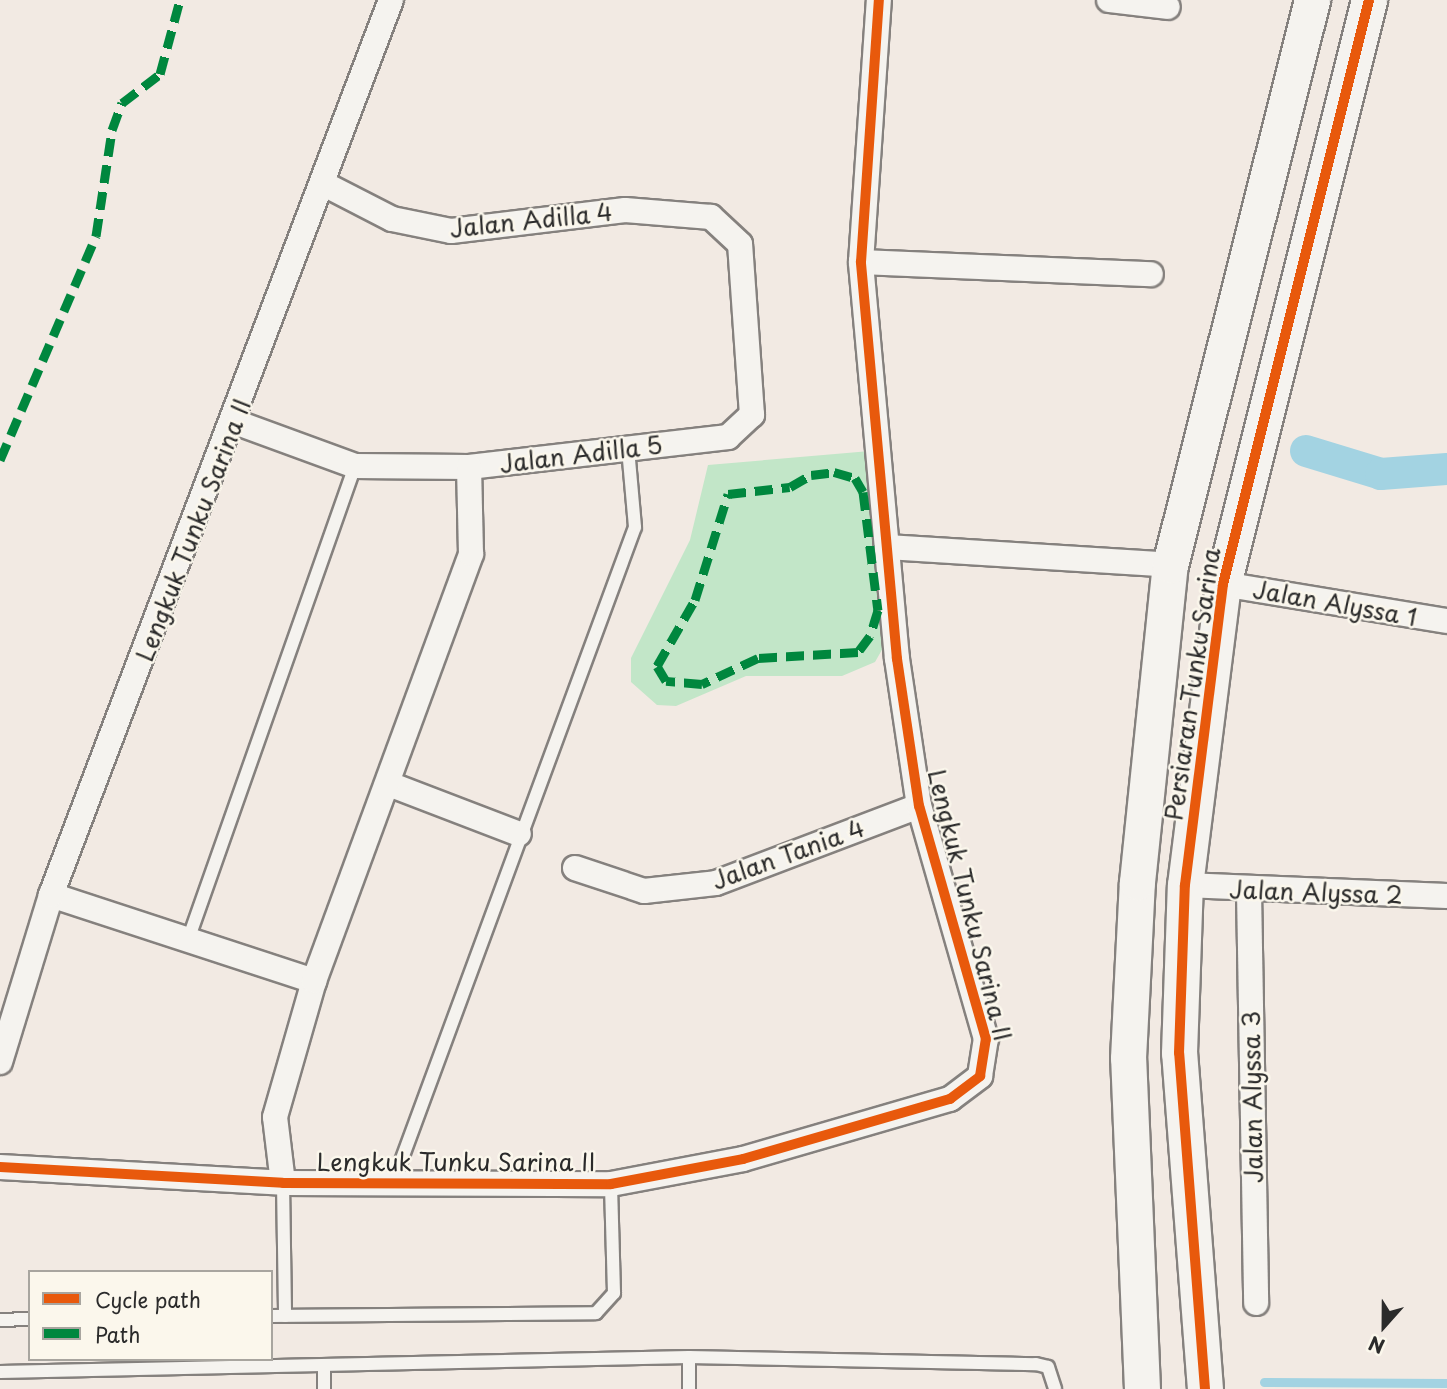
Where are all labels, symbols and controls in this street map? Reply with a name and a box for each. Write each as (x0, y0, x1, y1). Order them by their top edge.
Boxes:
street label: Jalan Adilla 4 (448, 197, 614, 243)
street label: Lengkuk Tunku Sarina II (129, 393, 257, 667)
street label: Jalan Adilla 5 (498, 430, 664, 478)
street label: Persiaran Tunku Sarina (1159, 547, 1225, 821)
street label: Jalan Alyssa 1 (1250, 574, 1420, 632)
street label: Lengkuk Tunku Sarina II (922, 765, 1018, 1045)
street label: Jalan Tania 4 (708, 813, 868, 895)
street label: Jalan Alyssa 2 (1229, 875, 1403, 909)
street label: Jalan Alyssa 3 (1236, 1011, 1268, 1183)
street label: Lengkuk Tunku Sarina II (315, 1148, 597, 1176)
legend (28, 1270, 273, 1361)
text: Cycle path (95, 1283, 201, 1315)
north arrow (1349, 1291, 1419, 1361)
text: Path (95, 1318, 140, 1350)
text: N (1364, 1330, 1389, 1361)

